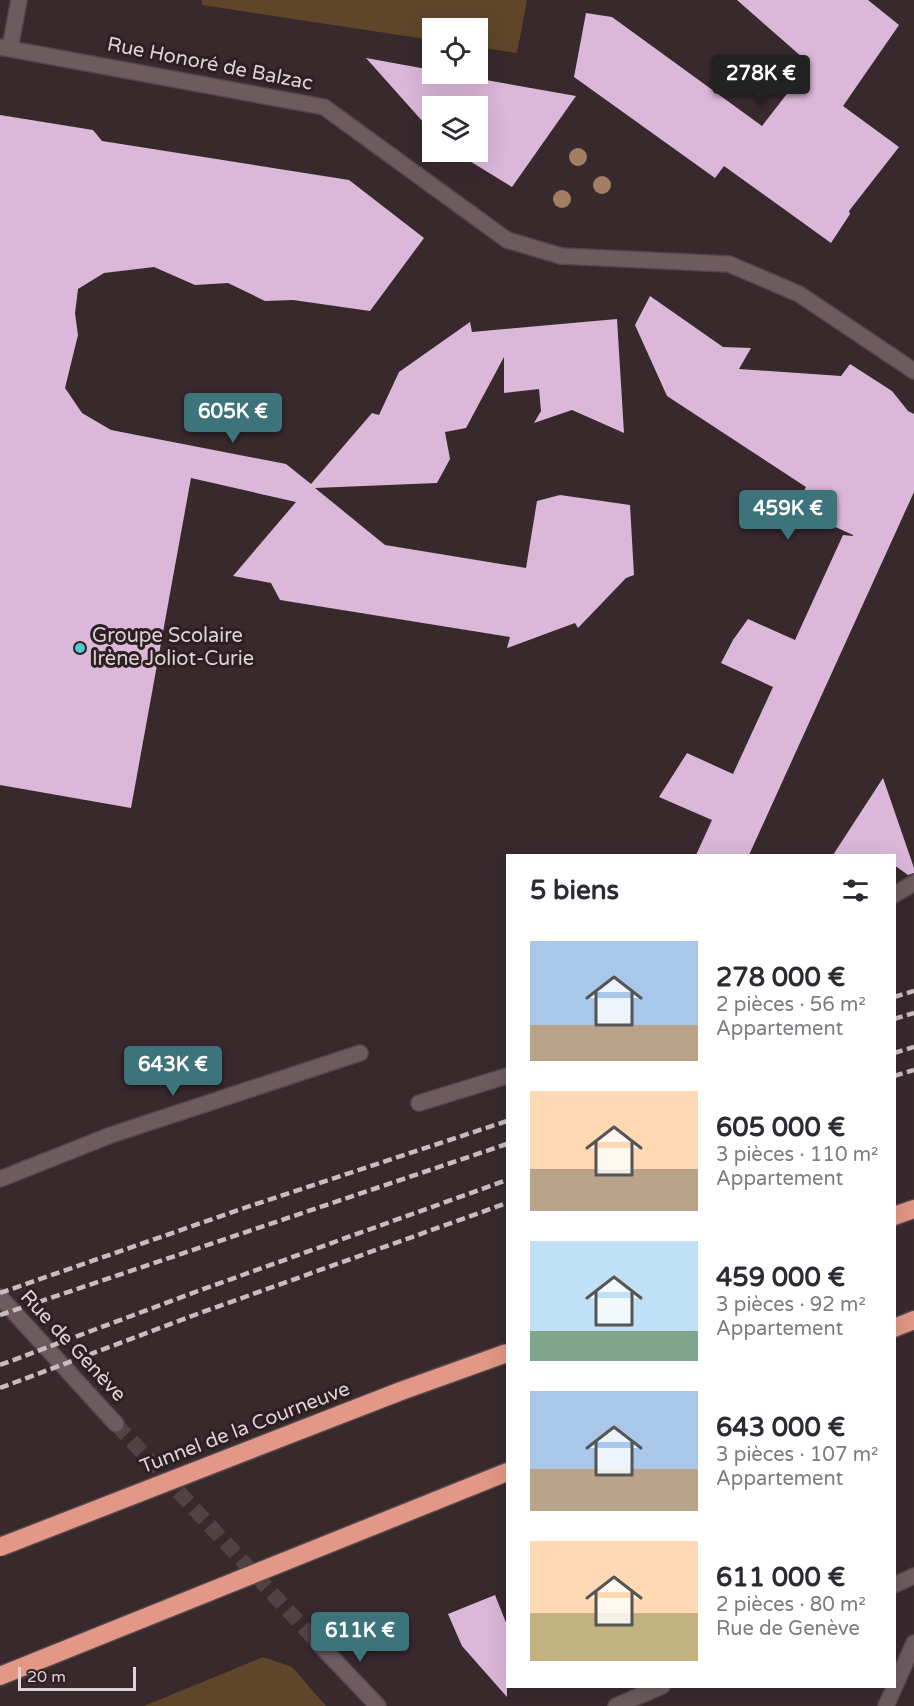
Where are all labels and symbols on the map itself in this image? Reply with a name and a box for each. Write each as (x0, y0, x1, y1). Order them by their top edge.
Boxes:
street label: Rue Honoré de Balzac (105, 32, 315, 96)
pin: 278K € (712, 55, 810, 106)
pin: 605K € (184, 393, 282, 444)
pin: 459K € (739, 490, 837, 541)
place label: Groupe Scolaire Irène Joliot-Curie (92, 624, 254, 671)
marker: Groupe Scolaire Irène Joliot-Curie (73, 641, 87, 655)
pin: 643K € (124, 1046, 222, 1097)
street label: Rue de Genève (15, 1285, 131, 1407)
street label: Tunnel de la Courneuve (137, 1377, 353, 1479)
pin: 611K € (311, 1612, 409, 1663)
scale bar (18, 1664, 136, 1692)

